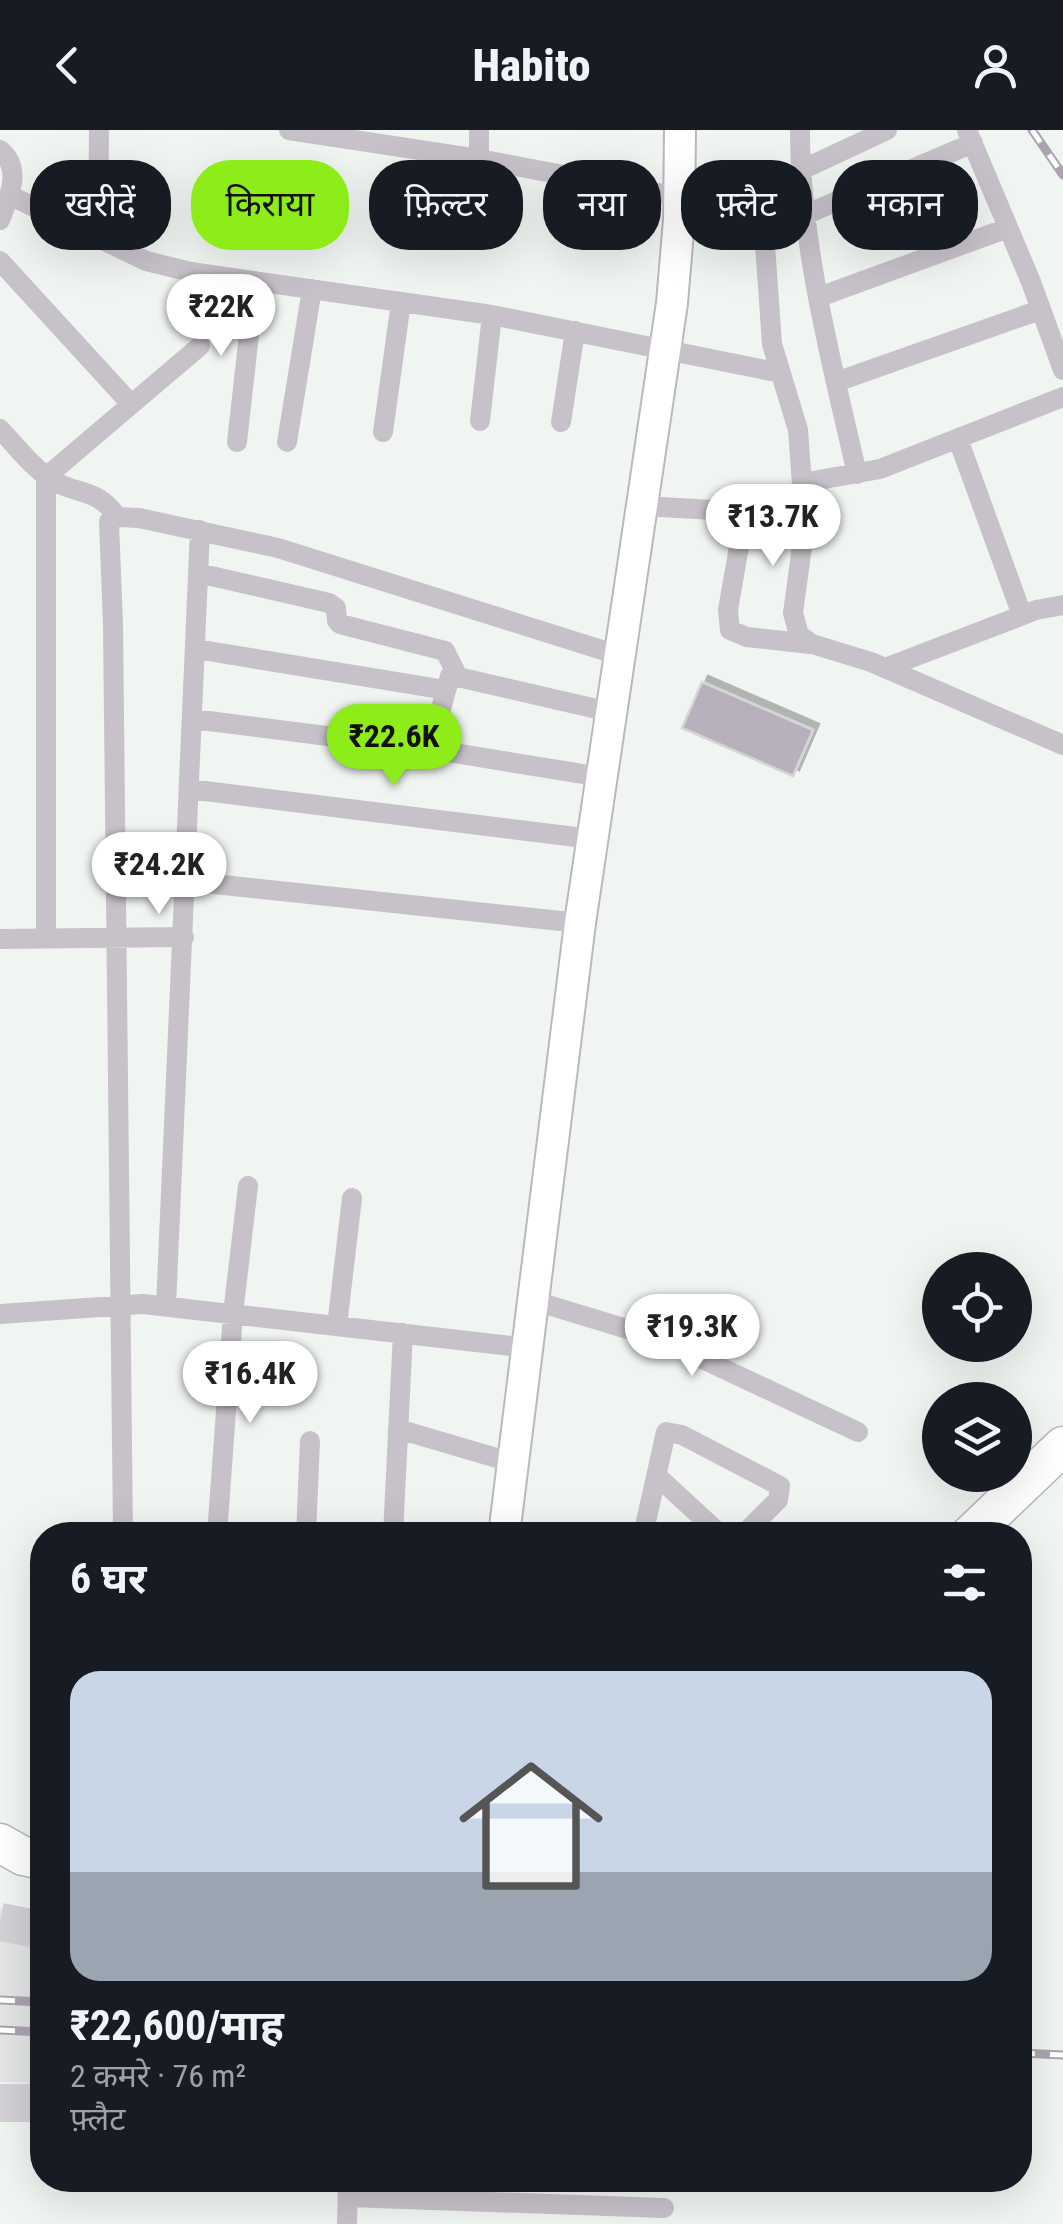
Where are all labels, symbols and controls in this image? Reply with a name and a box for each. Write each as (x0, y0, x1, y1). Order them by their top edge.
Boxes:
icon: back (40, 38, 95, 93)
icon: person (968, 38, 1023, 93)
text: Habito (472, 39, 591, 92)
chip: खरीदें (30, 160, 171, 250)
chip: किराया (191, 160, 349, 250)
chip: फ़िल्टर (369, 160, 523, 250)
chip: नया (543, 160, 661, 250)
chip: फ़्लैट (681, 160, 812, 250)
chip: मकान (832, 160, 978, 250)
pin: ₹22K (162, 274, 280, 359)
text: ₹22K (188, 287, 254, 325)
pin: ₹13.7K (692, 484, 854, 569)
text: ₹13.7K (728, 497, 818, 535)
pin: ₹22.6K (313, 704, 475, 789)
text: ₹22.6K (349, 717, 439, 755)
pin: ₹24.2K (78, 832, 240, 917)
text: ₹24.2K (114, 845, 204, 883)
map controls (922, 1252, 1032, 1492)
button: locate (922, 1252, 1032, 1362)
pin: ₹19.3K (611, 1294, 773, 1379)
text: ₹19.3K (647, 1307, 737, 1345)
pin: ₹16.4K (169, 1341, 331, 1426)
text: ₹16.4K (205, 1354, 295, 1392)
button: layers (922, 1382, 1032, 1492)
text: 6 घर (70, 1554, 147, 1603)
icon: filters (937, 1555, 992, 1610)
icon: home (441, 1736, 621, 1916)
text: ₹22,600/माह (70, 2001, 284, 2050)
text: 2 कमरे · 76 m² (70, 2057, 246, 2095)
text: फ़्लैट (70, 2100, 125, 2138)

